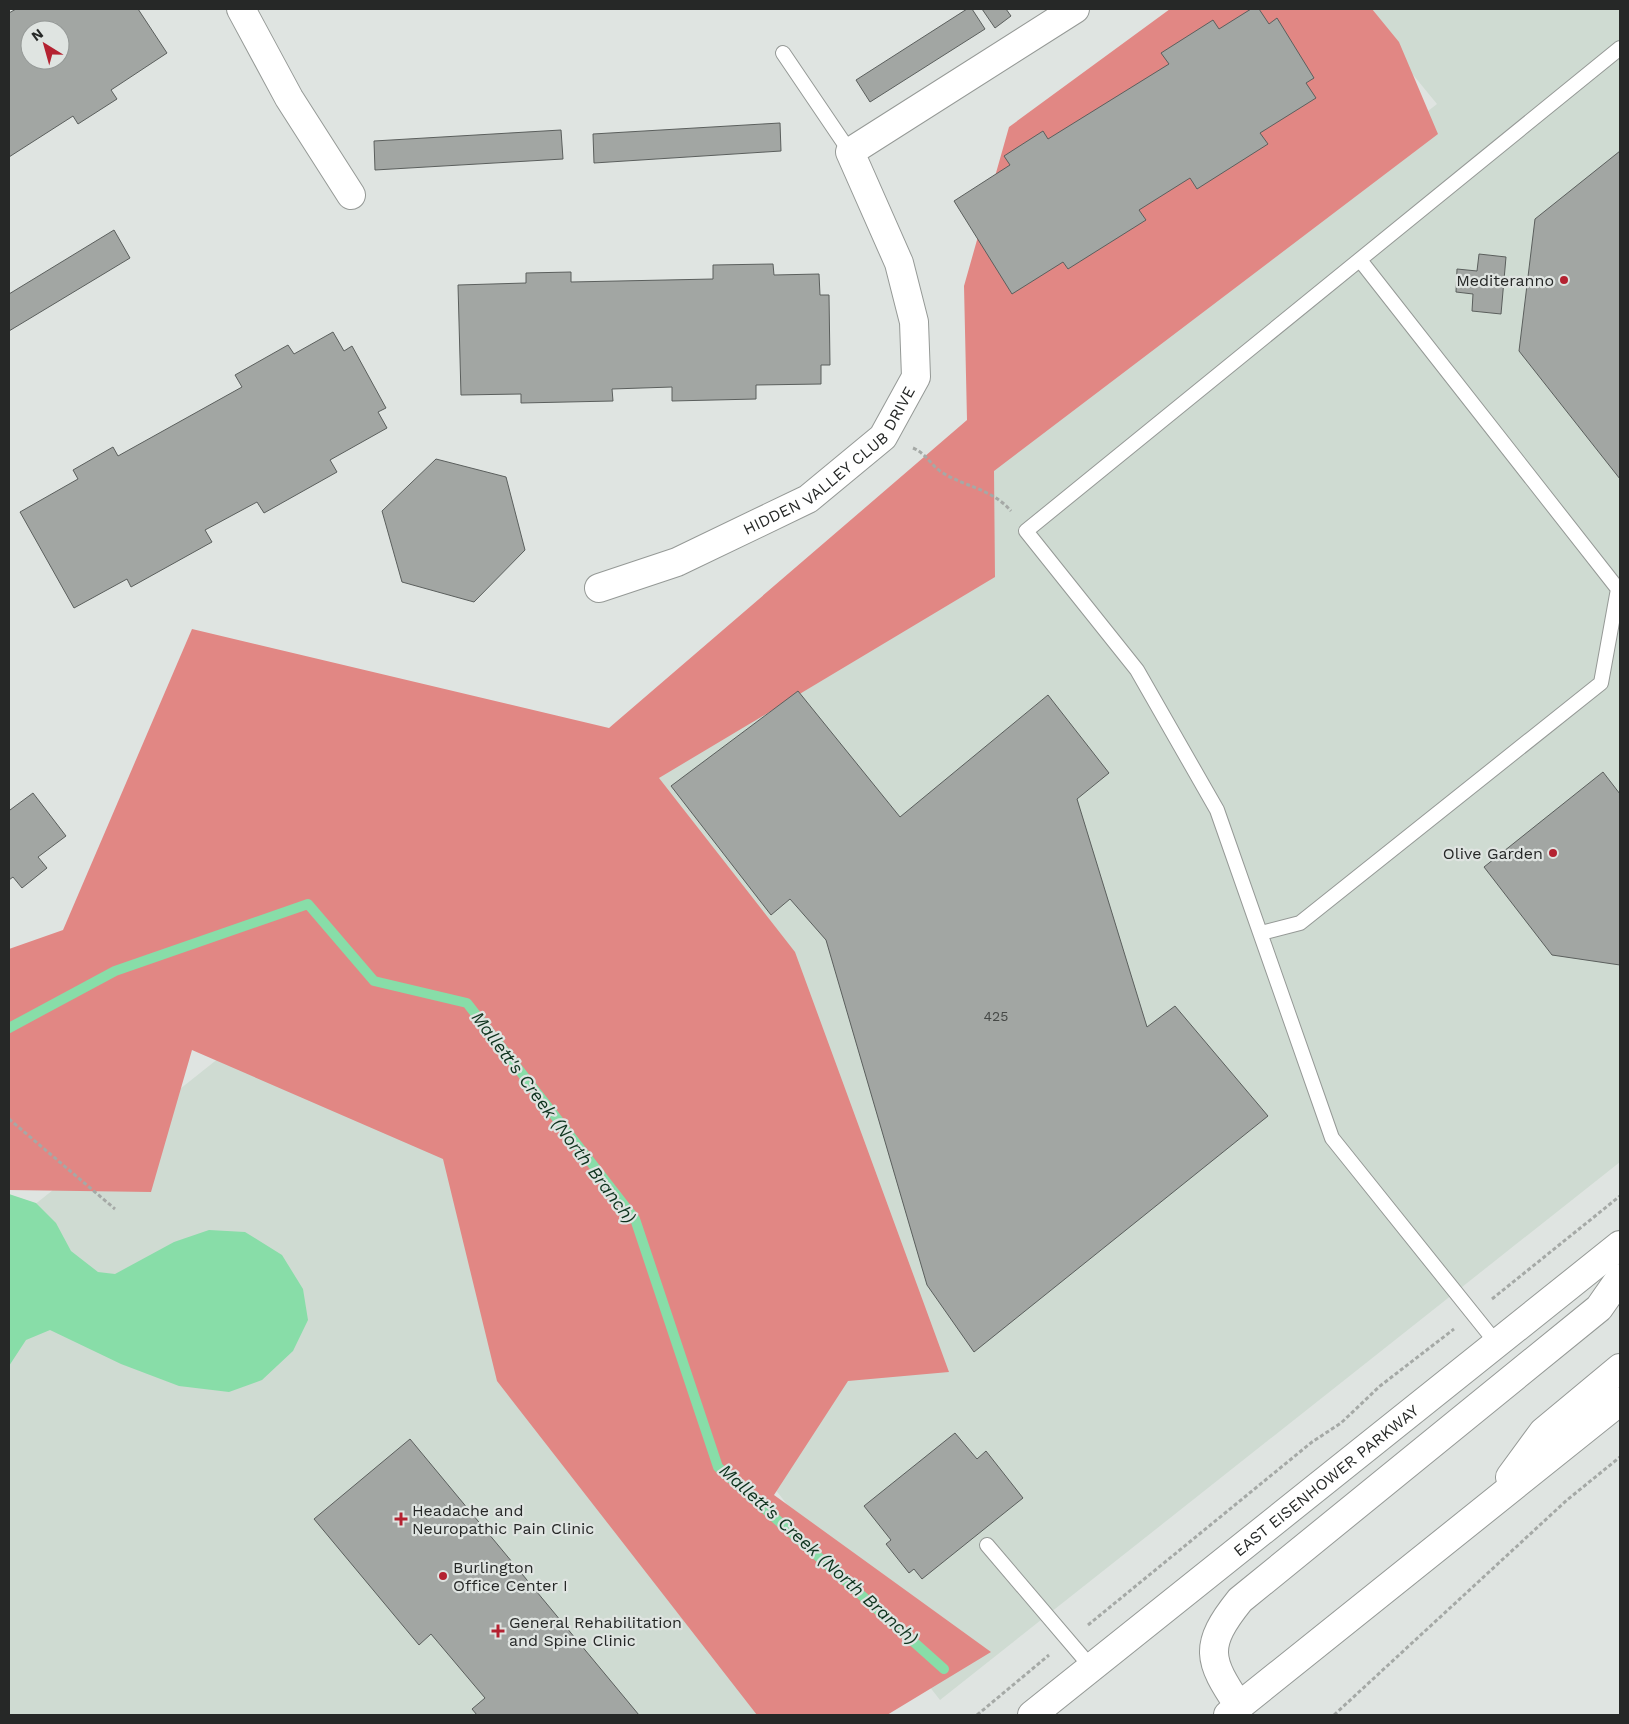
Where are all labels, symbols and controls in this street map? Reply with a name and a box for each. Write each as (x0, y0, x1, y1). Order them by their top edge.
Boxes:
north arrow (20, 20, 70, 70)
text: N (28, 25, 46, 44)
place label: Mediteranno (1456, 271, 1554, 290)
marker: Mediteranno (1558, 274, 1570, 286)
street label: HIDDEN VALLEY CLUB DRIVE (740, 383, 919, 538)
place label: Olive Garden (1443, 844, 1543, 863)
marker: Olive Garden (1547, 847, 1559, 859)
water label: Mallett's Creek (North Branch) (467, 1007, 641, 1227)
house number: 425 (984, 1008, 1008, 1024)
street label: EAST EISENHOWER PARKWAY (1229, 1400, 1422, 1560)
water label: Mallett's Creek (North Branch) (715, 1459, 923, 1649)
place label: Headache and Neuropathic Pain Clinic (412, 1501, 594, 1538)
marker: Headache and Neuropathic Pain Clinic (394, 1512, 408, 1526)
place label: Burlington Office Center I (453, 1558, 568, 1595)
marker: Burlington Office Center I (437, 1570, 449, 1582)
place label: General Rehabilitation and Spine Clinic (509, 1613, 682, 1650)
marker: General Rehabilitation and Spine Clinic (491, 1624, 505, 1638)

